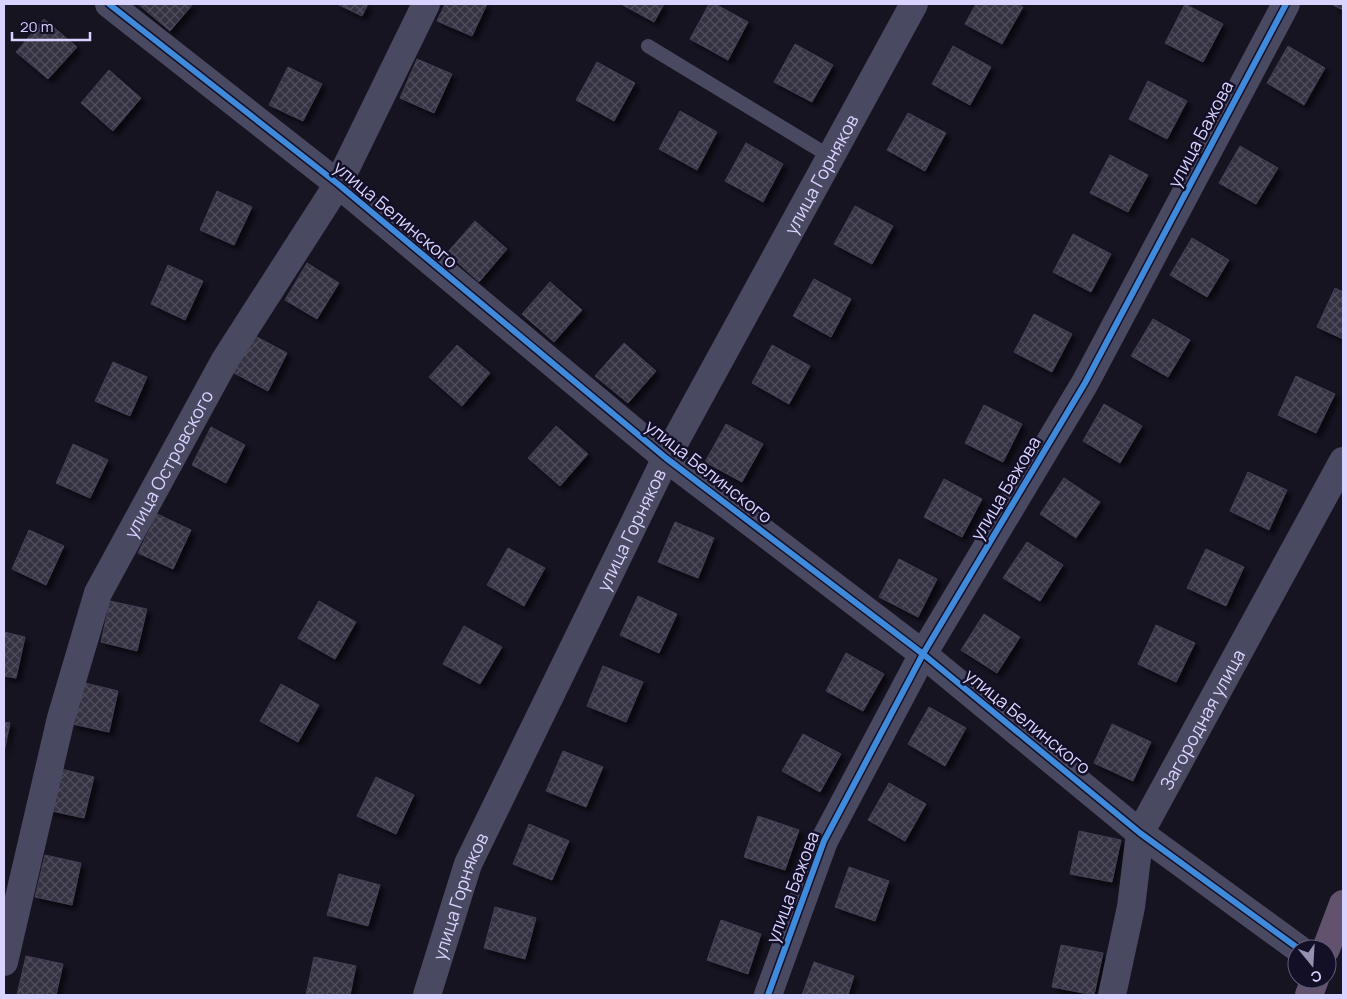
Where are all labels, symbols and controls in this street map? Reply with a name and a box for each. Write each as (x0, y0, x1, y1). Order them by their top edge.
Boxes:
scale bar (12, 10, 90, 42)
text: 20 m (20, 16, 53, 37)
street label: улица Бажова (1162, 76, 1238, 192)
street label: улица Горняков (778, 110, 864, 239)
street label: улица Белинского (329, 155, 463, 273)
street label: улица Островского (118, 385, 219, 542)
street label: улица Белинского (640, 414, 778, 528)
street label: улица Бажова (964, 431, 1046, 545)
street label: улица Горняков (591, 464, 671, 595)
street label: Загородная улица (1154, 645, 1250, 794)
street label: улица Белинского (960, 663, 1096, 779)
street label: улица Горняков (427, 828, 494, 963)
street label: улица Бажова (760, 828, 824, 946)
north arrow (1287, 939, 1337, 989)
text: С (1308, 966, 1324, 987)

